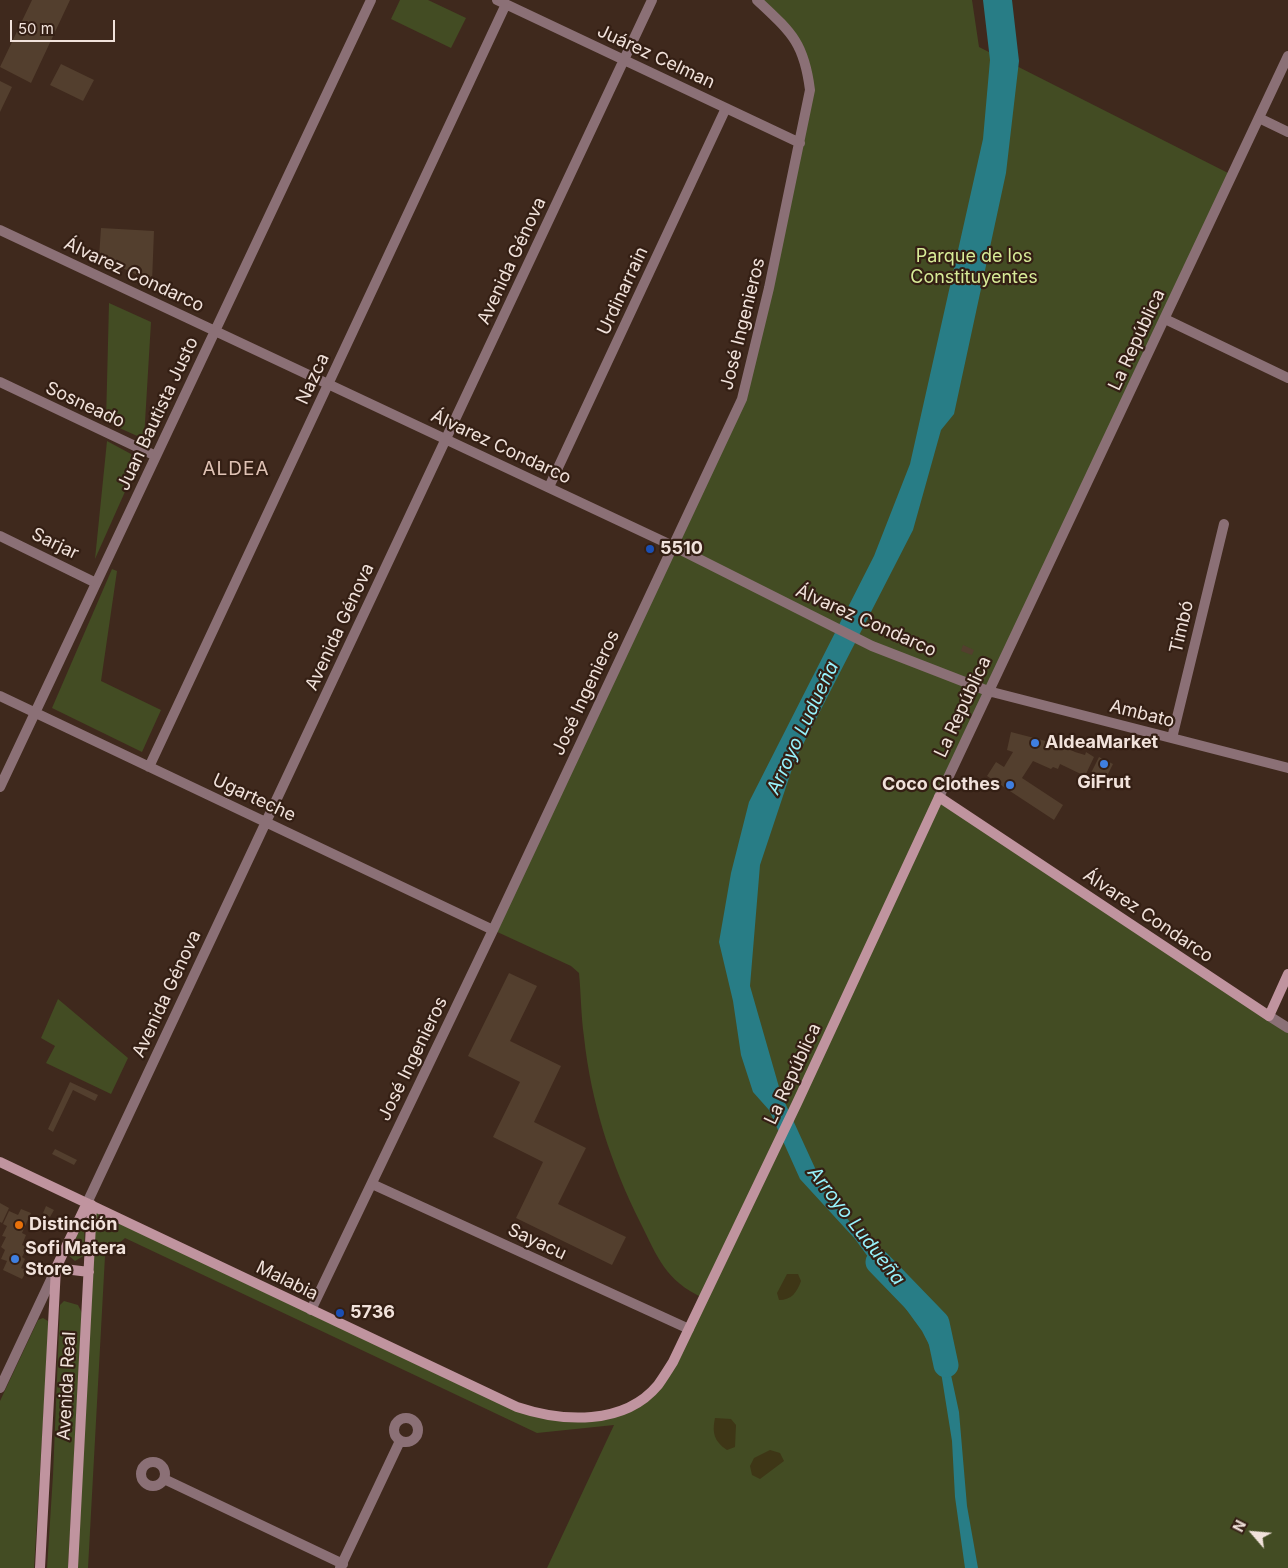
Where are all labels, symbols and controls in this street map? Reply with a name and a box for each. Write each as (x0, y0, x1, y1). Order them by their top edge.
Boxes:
scale bar (12, 10, 118, 42)
text: 50 m (18, 19, 54, 38)
street label: Juárez Celman (594, 20, 718, 94)
street label: Avenida Génova (473, 194, 551, 328)
street label: Álvarez Condarco (61, 233, 207, 317)
street label: Urdinarrain (593, 243, 653, 339)
park label: Parque de los Constituyentes (910, 246, 1038, 288)
street label: José Ingenieros (716, 256, 770, 392)
street label: La República (1104, 286, 1170, 394)
street label: Juan Bautista Justo (113, 334, 203, 494)
street label: Nazca (292, 350, 334, 408)
street label: Sosneado (42, 377, 128, 433)
street label: Álvarez Condarco (428, 405, 574, 489)
district label: ALDEA (202, 458, 270, 480)
street label: Sarjar (28, 523, 82, 565)
place label: 5510 (660, 538, 703, 560)
marker: 5510 (644, 543, 656, 555)
street label: Avenida Génova (301, 560, 379, 694)
street label: Álvarez Condarco (792, 580, 940, 662)
street label: Timbó (1165, 598, 1199, 656)
street label: José Ingenieros (548, 627, 624, 759)
street label: La República (930, 653, 996, 761)
water label: Arroyo Ludueña (762, 658, 844, 798)
street label: Ambato (1107, 696, 1177, 732)
place label: AldeaMarket (1045, 732, 1158, 754)
marker: AldeaMarket (1029, 737, 1041, 749)
marker: GiFrut (1098, 758, 1110, 770)
street label: Ugarteche (209, 769, 299, 827)
place label: GiFrut (1077, 772, 1131, 794)
place label: Coco Clothes (882, 774, 1000, 796)
marker: Coco Clothes (1004, 779, 1016, 791)
street label: Álvarez Condarco (1079, 865, 1217, 967)
street label: Avenida Génova (128, 927, 206, 1061)
street label: José Ingenieros (374, 993, 452, 1125)
street label: La República (760, 1020, 826, 1128)
water label: Arroyo Ludueña (803, 1162, 909, 1290)
place label: Distinción (29, 1214, 117, 1236)
marker: Distinción (13, 1219, 25, 1231)
street label: Sayacu (504, 1219, 570, 1265)
place label: Sofi Matera Store (25, 1238, 126, 1280)
marker: Sofi Matera Store (9, 1253, 21, 1265)
street label: Malabia (252, 1257, 322, 1305)
place label: 5736 (350, 1302, 395, 1324)
marker: 5736 (334, 1307, 346, 1319)
street label: Avenida Real (53, 1331, 81, 1441)
north arrow (1228, 1508, 1278, 1558)
text: N (1229, 1517, 1249, 1535)

